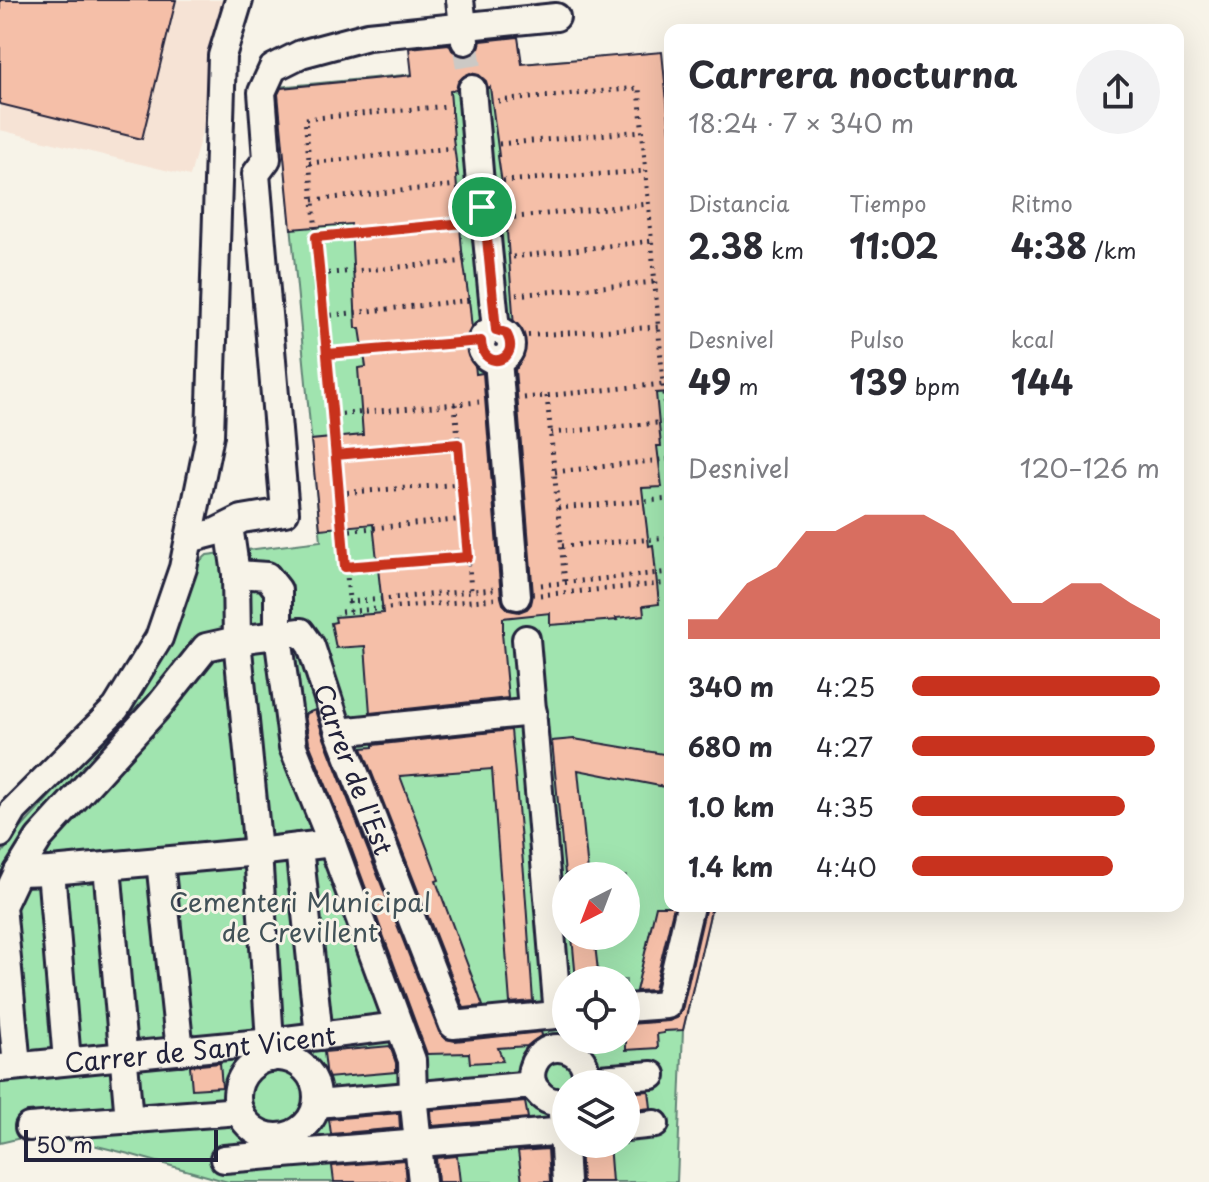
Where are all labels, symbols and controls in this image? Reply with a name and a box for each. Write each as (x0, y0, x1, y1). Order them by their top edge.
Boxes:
text: Carrera nocturna (688, 46, 1018, 100)
button: share (1076, 50, 1160, 134)
text: 18:24 · 7 × 340 m (688, 103, 914, 142)
pin (448, 173, 516, 241)
icon: arrive (460, 185, 504, 229)
text: Distancia (688, 186, 790, 219)
text: Tiempo (849, 186, 926, 219)
text: Ritmo (1011, 186, 1073, 219)
text: 2.38 (688, 219, 764, 271)
text: 11:02 (849, 219, 938, 271)
text: 4:38 (1011, 219, 1087, 271)
text: km (764, 233, 804, 266)
text: /km (1087, 233, 1137, 266)
text: Desnivel (688, 322, 774, 355)
text: Pulso (849, 322, 904, 355)
text: kcal (1011, 322, 1055, 355)
text: 49 (688, 355, 731, 407)
text: 139 (849, 355, 908, 407)
text: 144 (1011, 355, 1073, 407)
text: m (731, 369, 759, 402)
text: bpm (908, 369, 960, 402)
text: Desnivel (688, 448, 789, 487)
text: 120–126 m (1020, 448, 1160, 487)
text: 340 m (688, 667, 774, 706)
text: 4:25 (816, 667, 875, 706)
street label: Carrer de l'Est (305, 678, 404, 860)
text: 680 m (688, 727, 773, 766)
text: 4:27 (816, 727, 873, 766)
text: 1.0 km (688, 787, 775, 826)
text: 4:35 (816, 787, 874, 826)
text: 1.4 km (688, 847, 773, 886)
text: 4:40 (816, 847, 877, 886)
north arrow (552, 862, 640, 950)
map controls (552, 862, 640, 1158)
park label: Cementeri Municipal de Crevillent (169, 882, 431, 951)
button: locate (552, 966, 640, 1054)
street label: Carrer de Sant Vicent (63, 1015, 338, 1081)
button: layers (552, 1070, 640, 1158)
scale bar (24, 1126, 218, 1162)
text: 50 m (36, 1127, 93, 1160)

